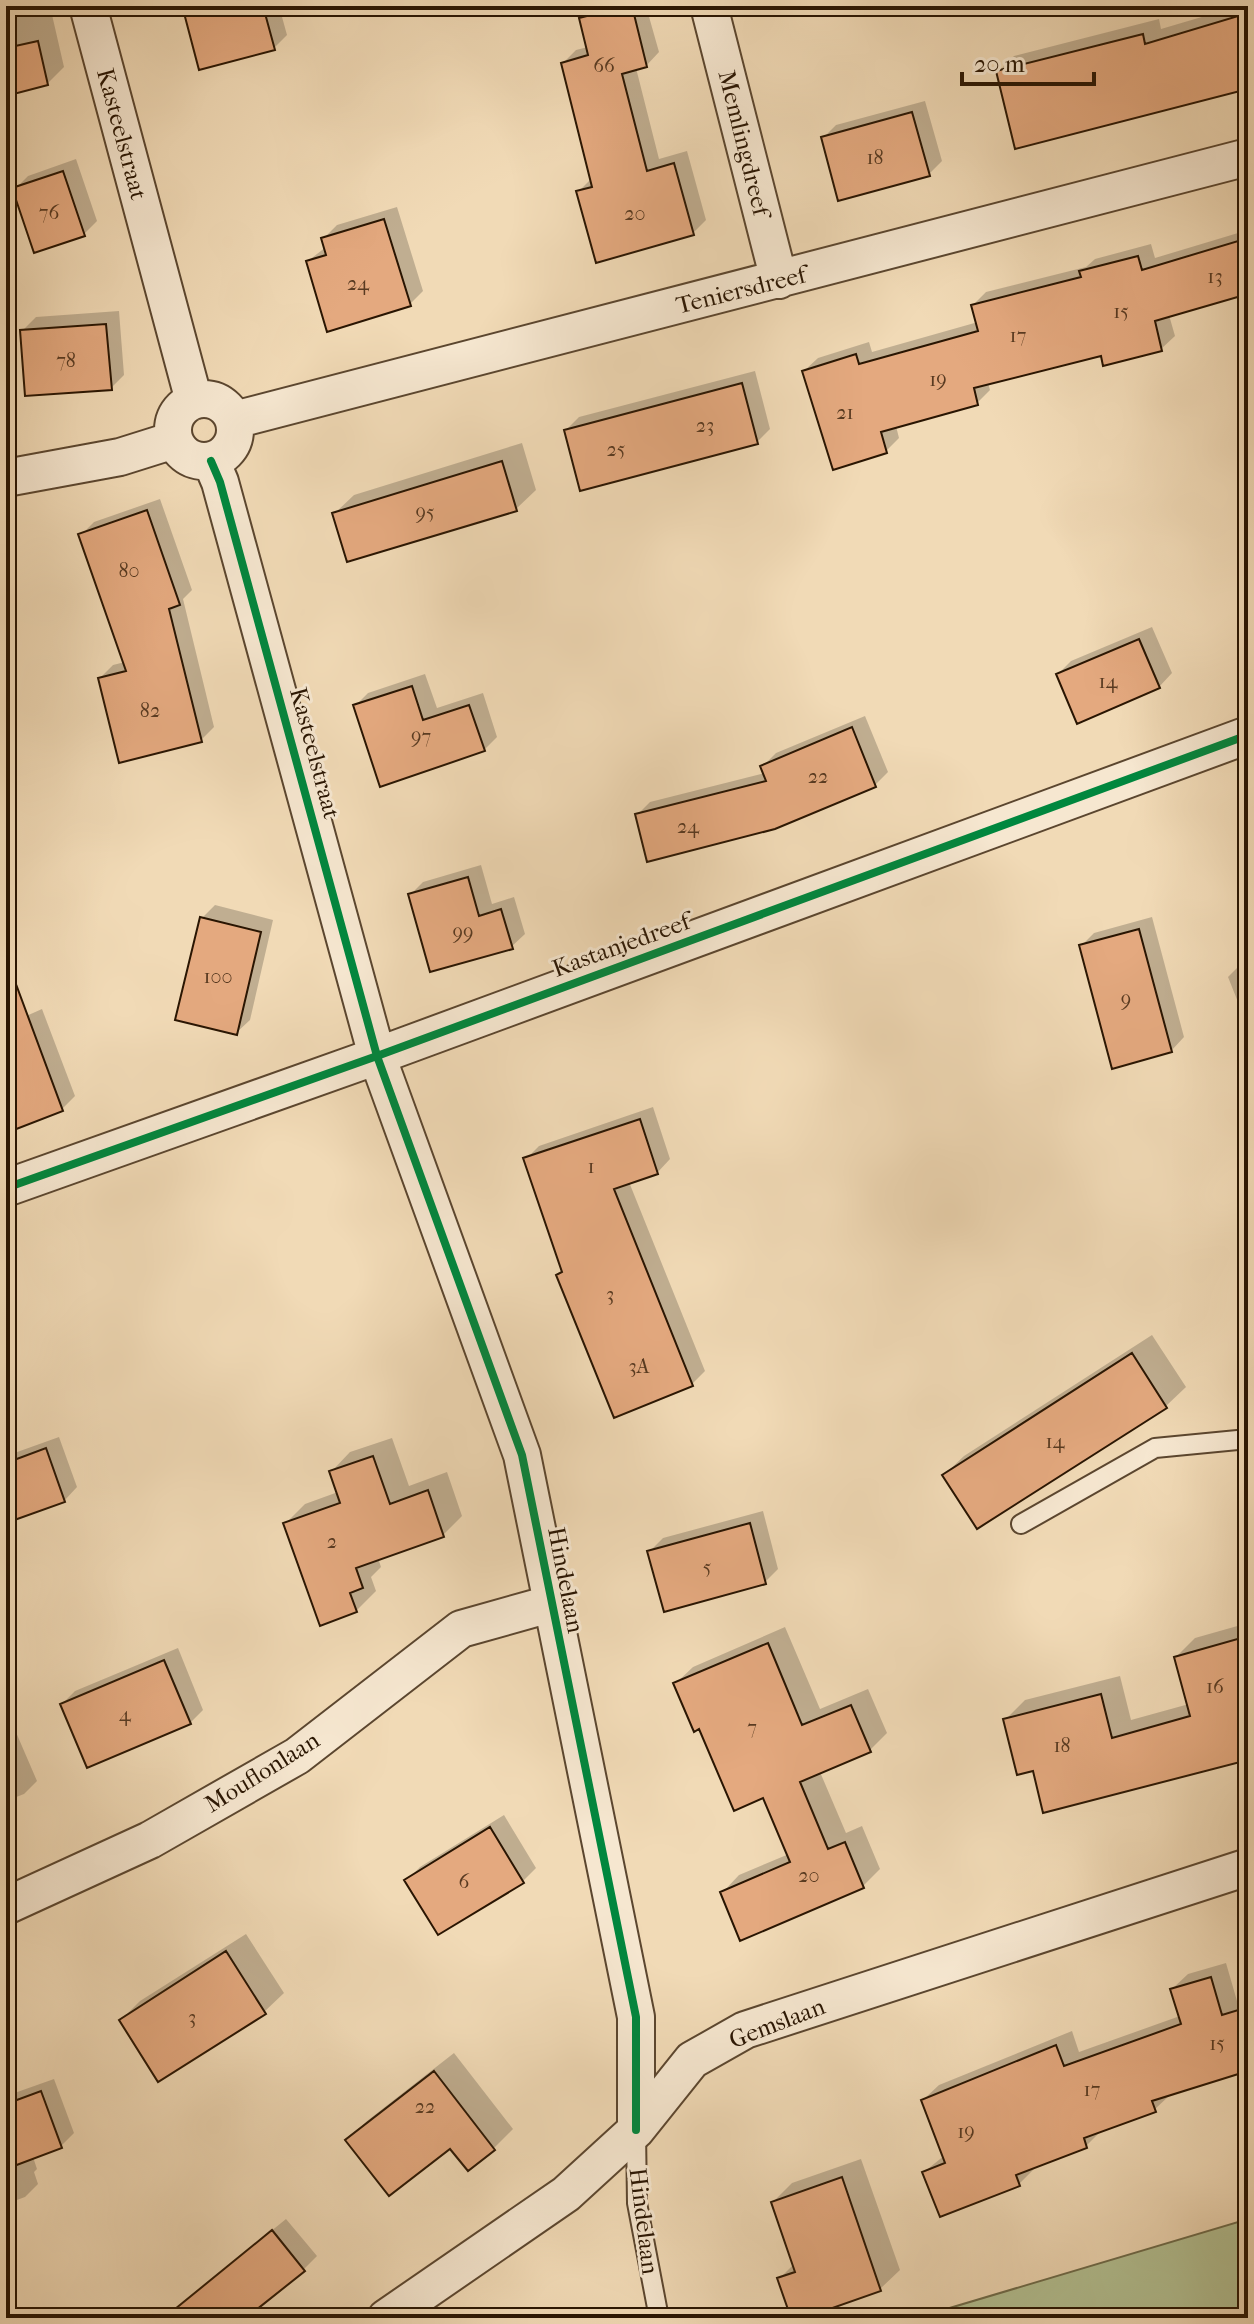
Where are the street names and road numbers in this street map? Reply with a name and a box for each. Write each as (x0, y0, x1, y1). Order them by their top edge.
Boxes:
street label: Kasteelstraat (91, 65, 153, 203)
street label: Memlingdreef (712, 68, 777, 223)
street label: Teniersdreef (673, 259, 814, 320)
street label: Kasteelstraat (284, 684, 346, 822)
street label: Kastanjedreef (549, 905, 698, 983)
street label: Hindelaan (542, 1525, 590, 1635)
street label: Mouflonlaan (200, 1726, 324, 1818)
street label: Gemslaan (725, 1992, 829, 2054)
street label: Hindelaan (624, 2166, 664, 2276)

